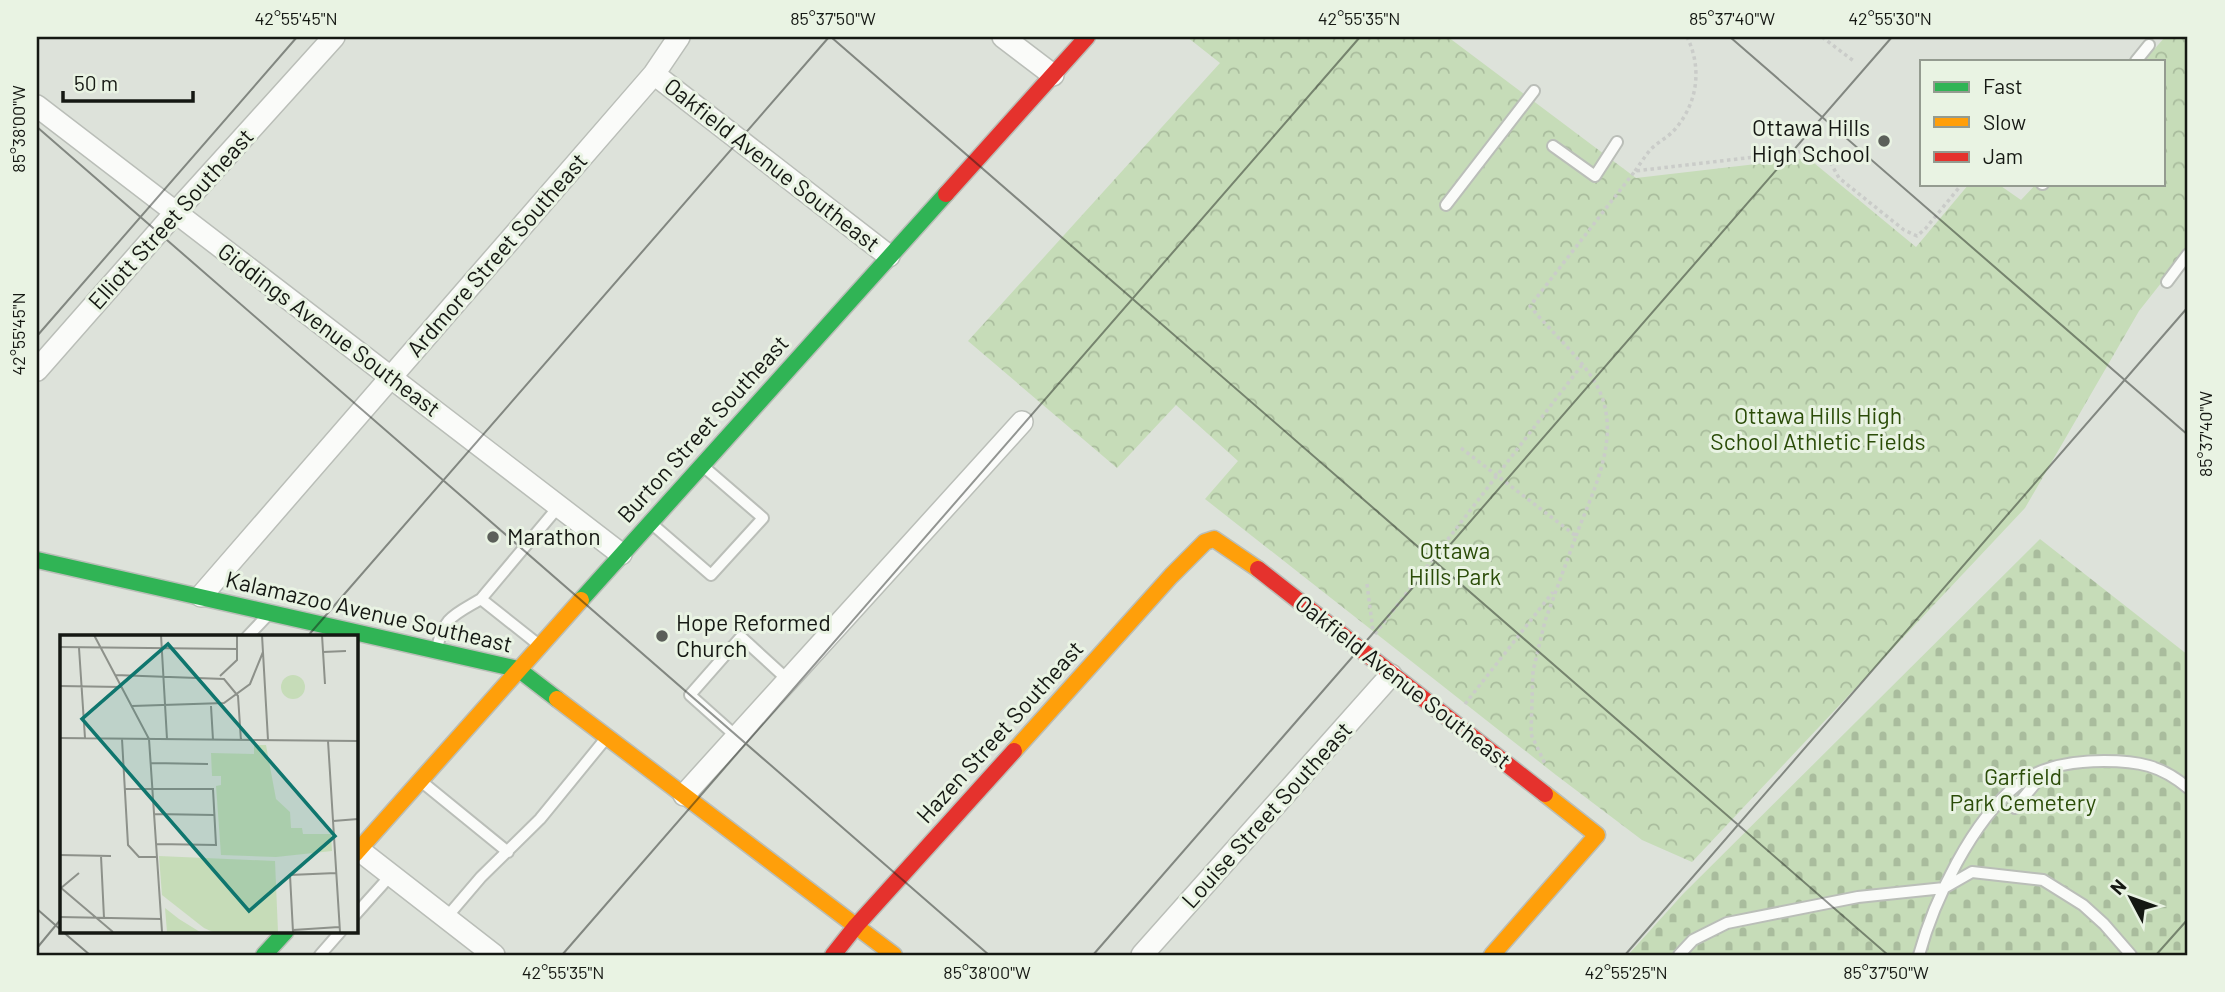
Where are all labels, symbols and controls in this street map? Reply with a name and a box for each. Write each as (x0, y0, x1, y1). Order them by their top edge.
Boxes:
text: 42°55'45"N (254, 7, 338, 29)
text: 85°37'50"W (790, 7, 876, 29)
text: 42°55'35"N (1318, 7, 1400, 29)
text: 85°37'40"W (1689, 7, 1775, 29)
text: 42°55'30"N (1848, 7, 1932, 29)
scale bar (63, 60, 192, 104)
legend (1920, 60, 2166, 186)
text: 50 m (74, 70, 118, 95)
street label: Oakfield Avenue Southeast (659, 71, 886, 257)
text: Fast (1983, 73, 2023, 98)
text: 85°38'00"W (7, 85, 29, 173)
text: Slow (1983, 109, 2026, 134)
place label: Ottawa Hills High School (1752, 113, 1870, 167)
street label: Elliott Street Southeast (82, 122, 259, 315)
marker: Ottawa Hills High School (1876, 133, 1892, 149)
text: Jam (1983, 143, 2023, 168)
street label: Ardmore Street Southeast (400, 147, 592, 362)
street label: Giddings Avenue Southeast (213, 236, 446, 422)
text: 42°55'45"N (7, 292, 29, 376)
street label: Burton Street Southeast (611, 329, 794, 528)
text: 85°37'40"W (2194, 391, 2216, 477)
park label: Ottawa Hills High School Athletic Fields (1710, 401, 1926, 455)
place label: Marathon (507, 522, 601, 550)
marker: Marathon (485, 529, 501, 545)
park label: Ottawa Hills Park (1409, 536, 1501, 590)
street label: Kalamazoo Avenue Southeast (223, 564, 515, 658)
street label: Oakfield Avenue Southeast (1290, 588, 1517, 774)
place label: Hope Reformed Church (676, 608, 831, 662)
marker: Hope Reformed Church (654, 628, 670, 644)
street label: Hazen Street Southeast (910, 634, 1089, 828)
inset map (60, 635, 357, 932)
street label: Louise Street Southeast (1175, 715, 1357, 913)
park label: Garfield Park Cemetery (1950, 762, 2097, 816)
north arrow (2096, 862, 2166, 932)
text: N (2105, 874, 2131, 899)
text: 42°55'35"N (522, 961, 604, 983)
text: 85°38'00"W (943, 961, 1031, 983)
text: 42°55'25"N (1584, 961, 1668, 983)
text: 85°37'50"W (1843, 961, 1929, 983)

